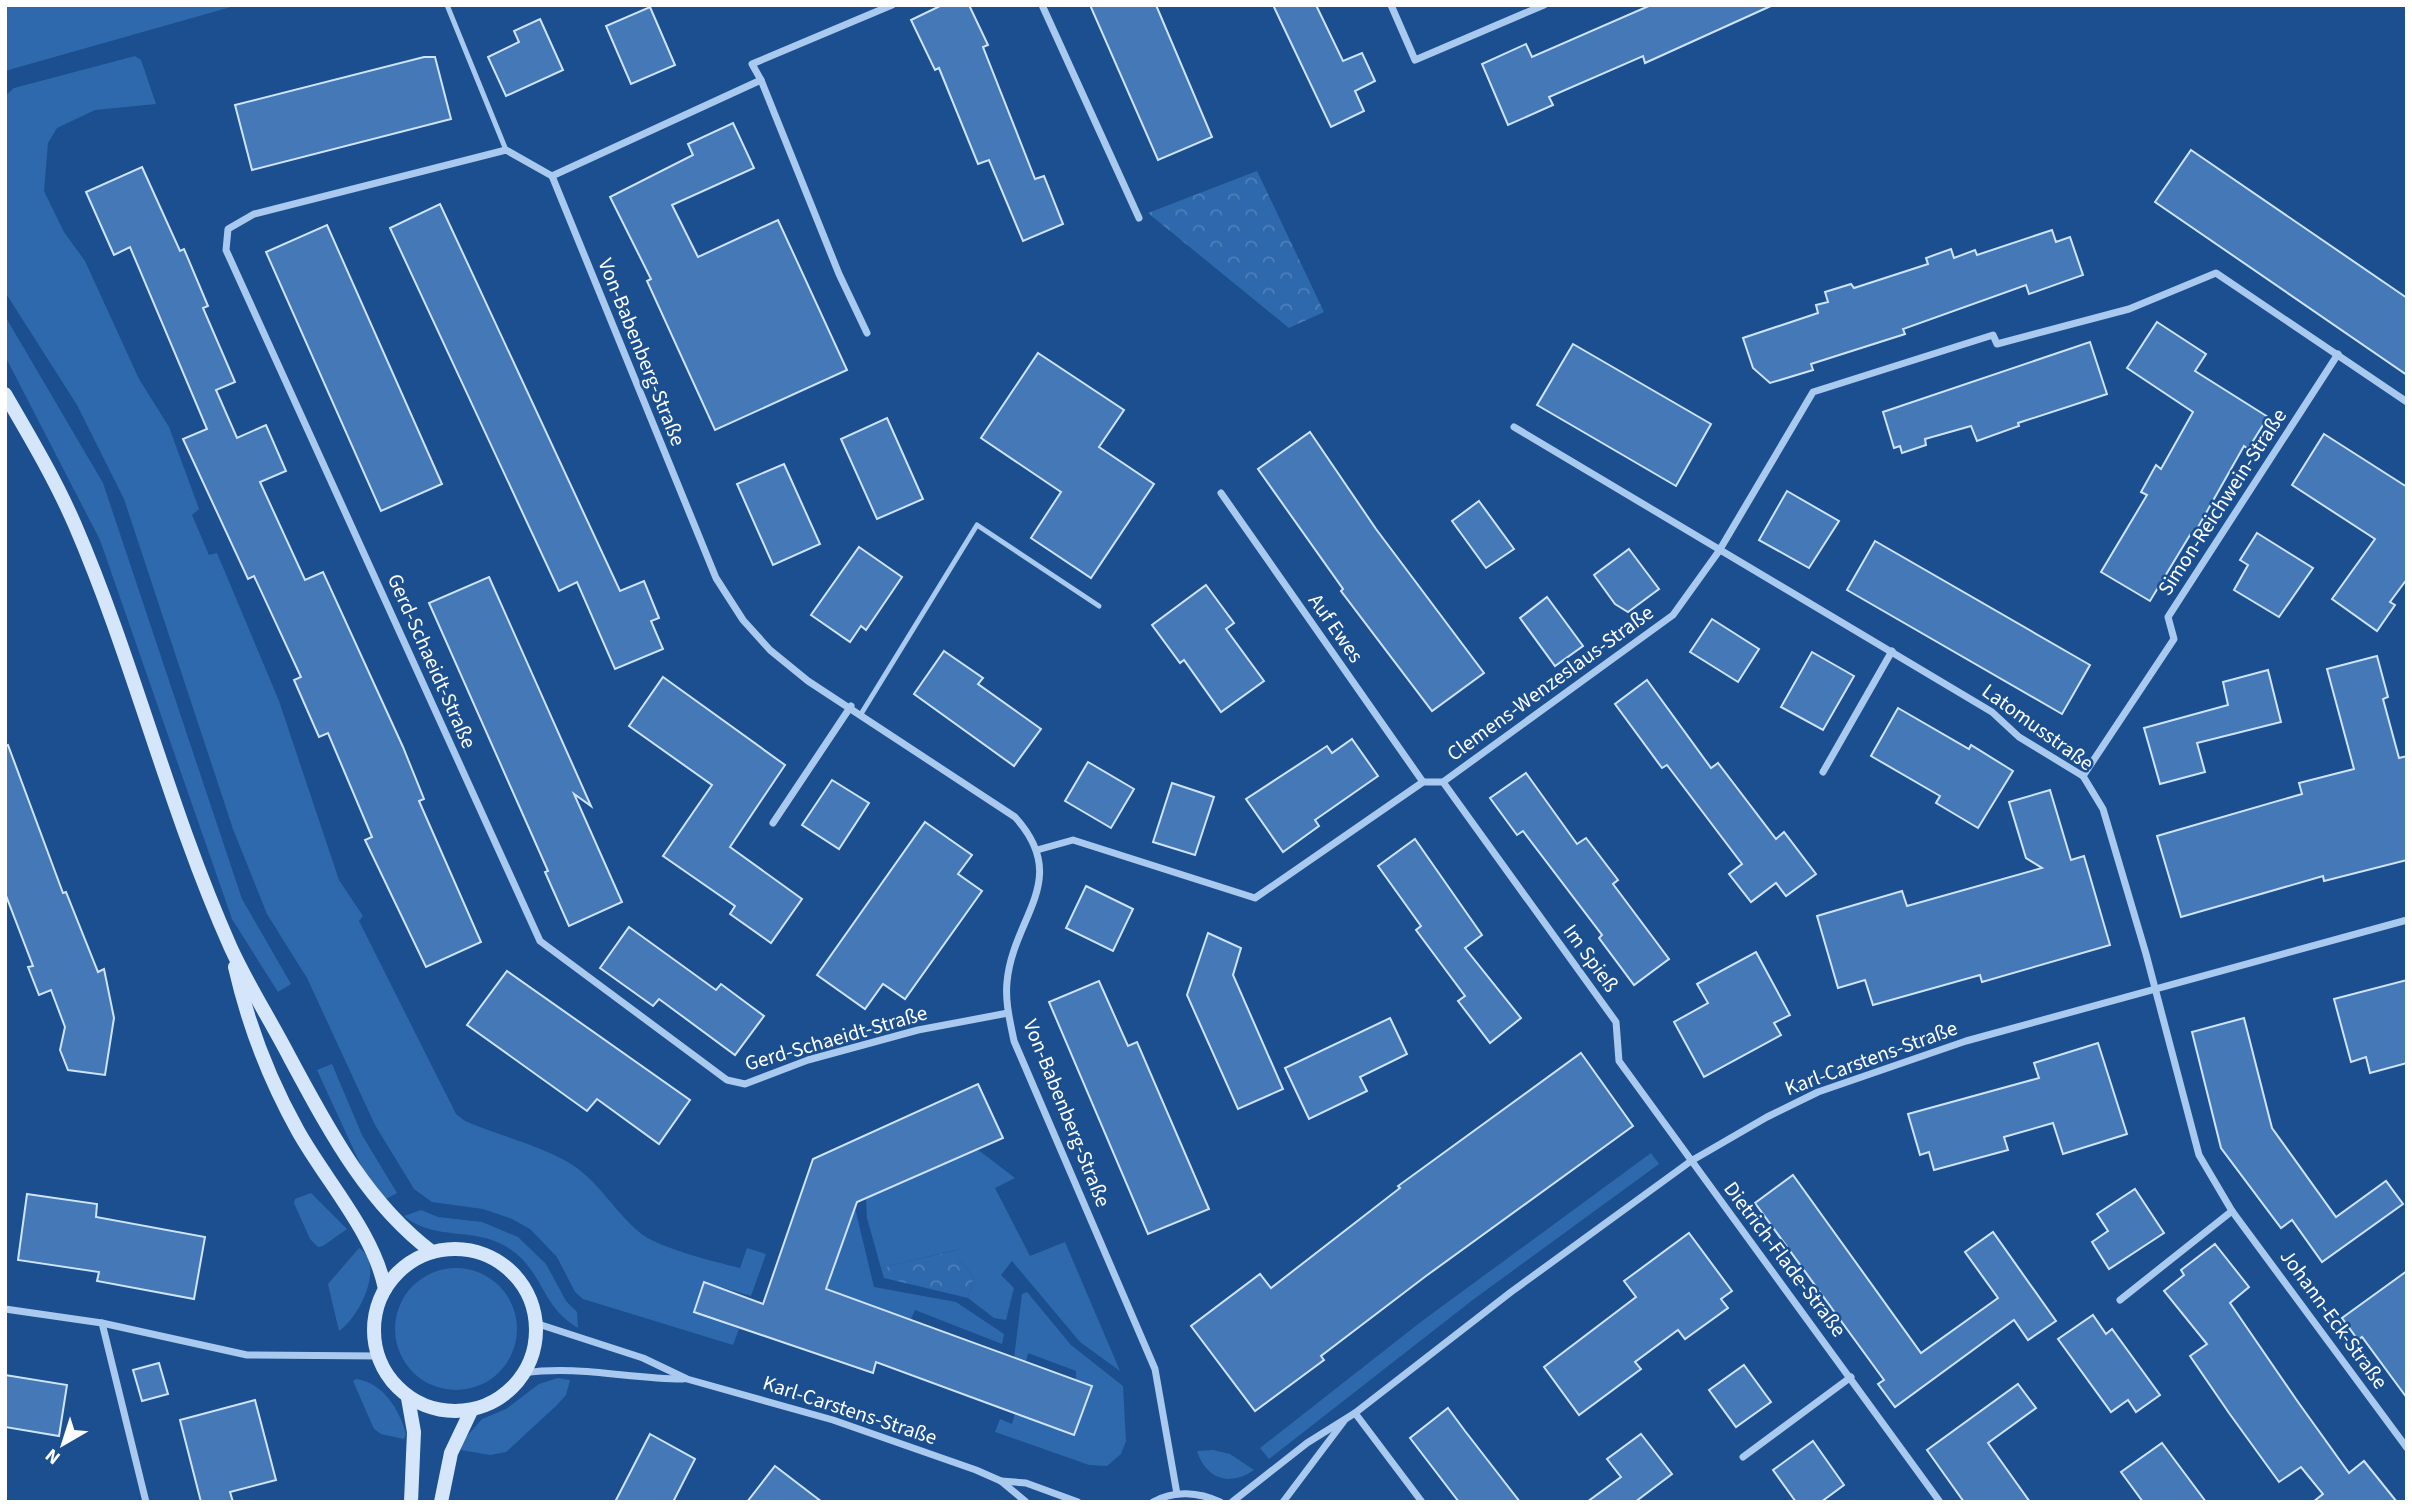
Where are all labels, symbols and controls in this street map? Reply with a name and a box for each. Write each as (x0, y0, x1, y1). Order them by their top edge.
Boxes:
street label: Von-Babenberg-Straße (591, 254, 693, 450)
street label: Simon-Reichwein-Straße (2150, 403, 2294, 601)
street label: Gerd-Schaeidt-Straße (380, 569, 484, 753)
street label: Auf Ewes (1301, 587, 1371, 669)
street label: Clemens-Wenzeslaus-Straße (1440, 598, 1660, 768)
street label: Latomusstraße (1976, 676, 2100, 778)
street label: Im Spieß (1556, 918, 1626, 998)
street label: Gerd-Schaeidt-Straße (741, 998, 931, 1078)
street label: Karl-Carstens-Straße (1781, 1013, 1961, 1103)
street label: Von-Babenberg-Straße (1016, 1015, 1118, 1211)
street label: Dietrich-Flade-Straße (1716, 1175, 1854, 1343)
street label: Johann-Eck-Straße (2273, 1243, 2395, 1395)
street label: Karl-Carstens-Straße (759, 1368, 941, 1452)
north arrow (28, 1409, 98, 1479)
text: N (40, 1442, 67, 1471)

